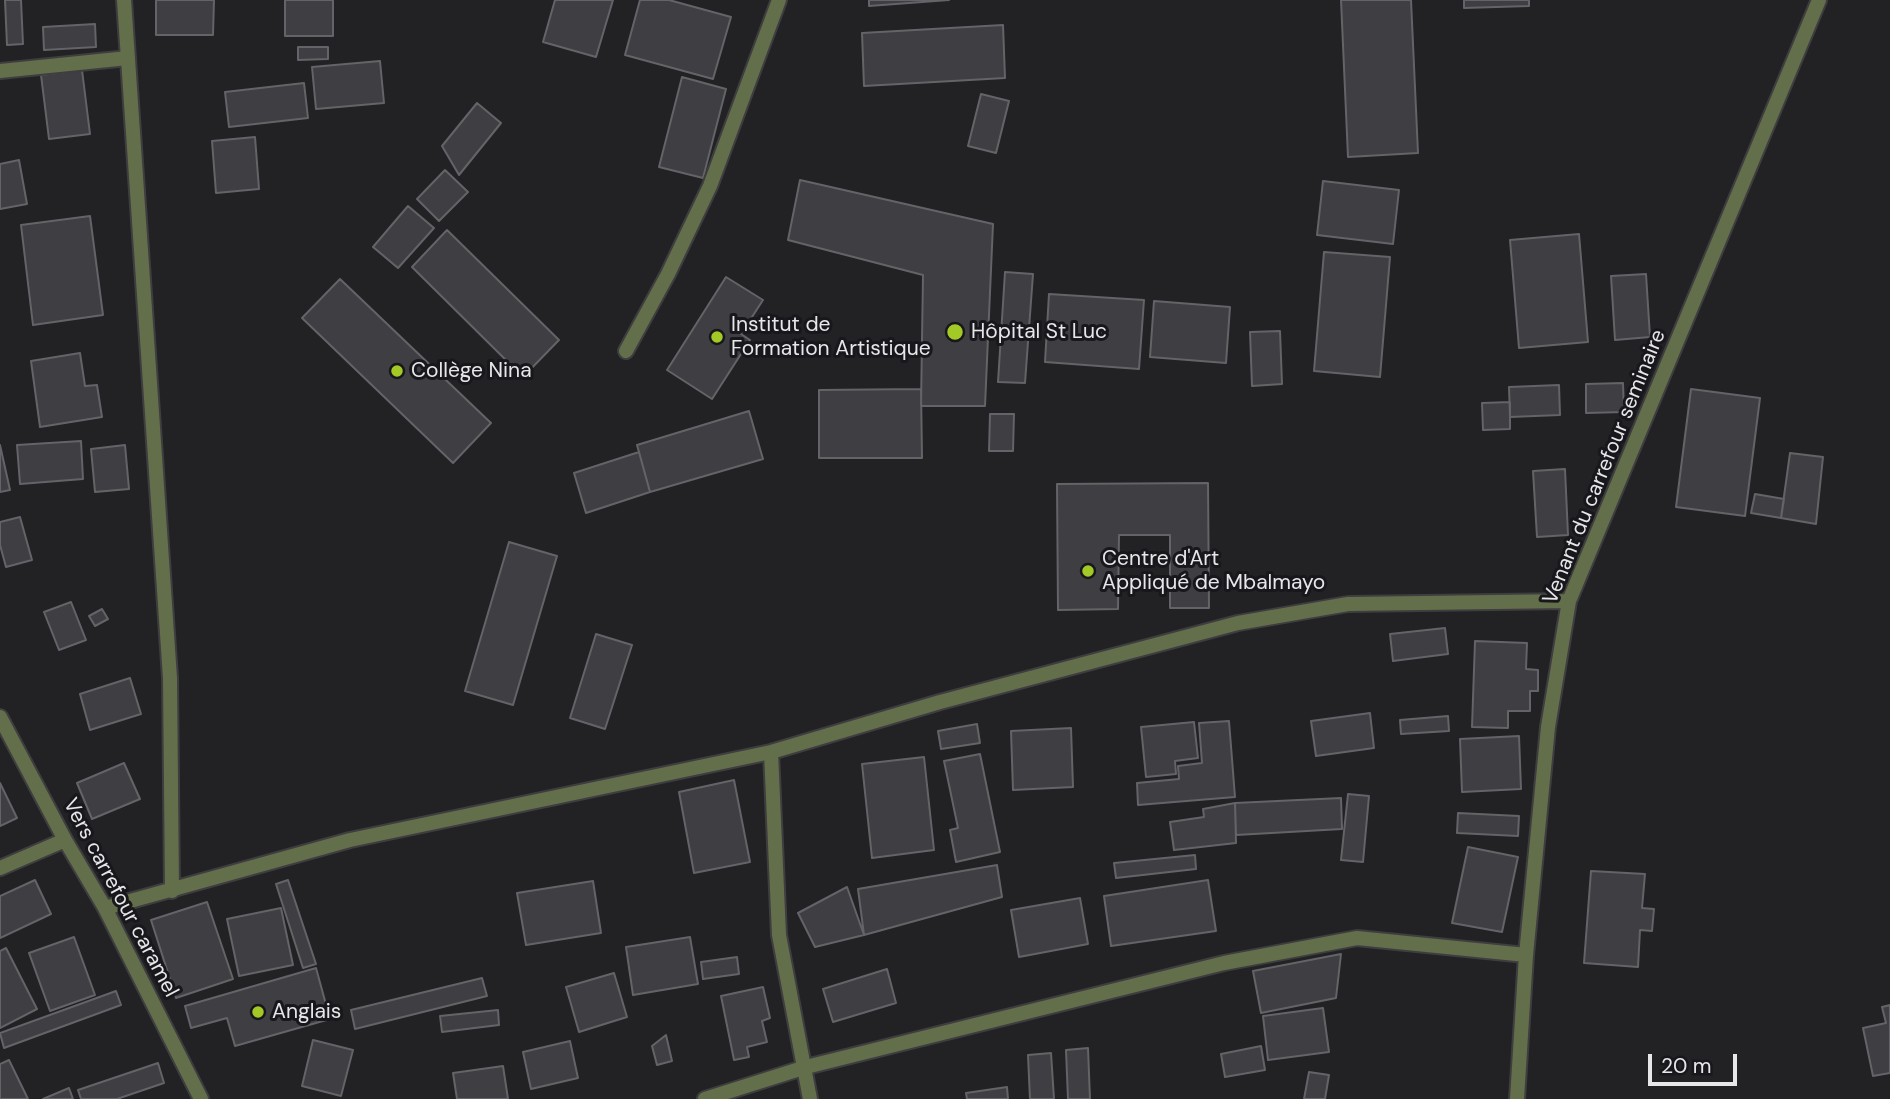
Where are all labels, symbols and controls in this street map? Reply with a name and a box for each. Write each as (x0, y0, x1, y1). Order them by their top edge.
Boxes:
place label: Institut de Formation Artistique (731, 312, 931, 362)
place label: Hôpital St Luc (971, 319, 1107, 345)
marker: Hôpital St Luc (945, 322, 965, 342)
street label: Venant du carrefour seminaire (1538, 326, 1672, 608)
marker: Institut de Formation Artistique (709, 329, 725, 345)
place label: Collège Nina (411, 358, 532, 384)
marker: Collège Nina (389, 363, 405, 379)
place label: Centre d'Art Appliqué de Mbalmayo (1102, 546, 1325, 596)
marker: Centre d'Art Appliqué de Mbalmayo (1080, 563, 1096, 579)
street label: Vers carrefour caramel (57, 794, 183, 1002)
place label: Anglais (272, 999, 341, 1025)
marker: Anglais (250, 1004, 266, 1020)
scale bar (1652, 1040, 1741, 1084)
text: 20 m (1661, 1052, 1712, 1080)

